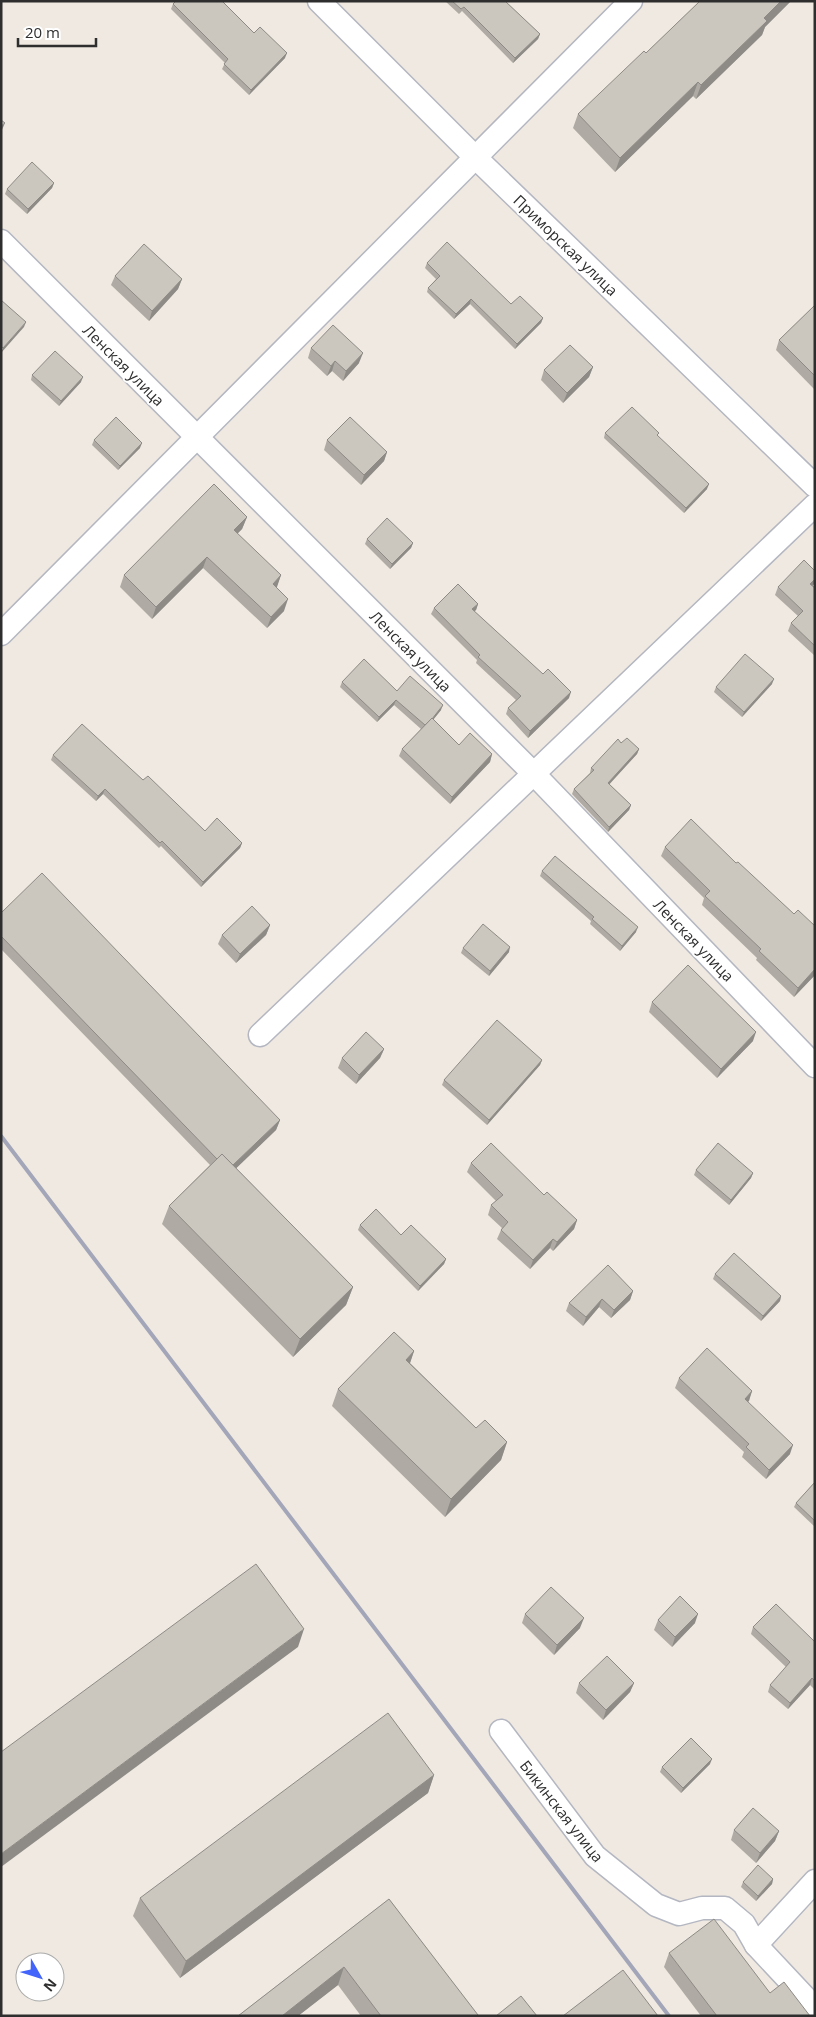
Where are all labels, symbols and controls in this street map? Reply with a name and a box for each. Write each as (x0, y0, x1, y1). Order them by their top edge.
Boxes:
scale bar (18, 15, 95, 47)
text: 20 m (25, 22, 60, 42)
street label: Приморская улица (510, 190, 622, 300)
street label: Ленская улица (79, 320, 169, 410)
street label: Ленская улица (366, 606, 456, 696)
street label: Ленская улица (650, 894, 738, 986)
street label: Бикинская улица (516, 1756, 608, 1866)
north arrow (15, 1952, 65, 2002)
text: N (40, 1975, 61, 1996)

